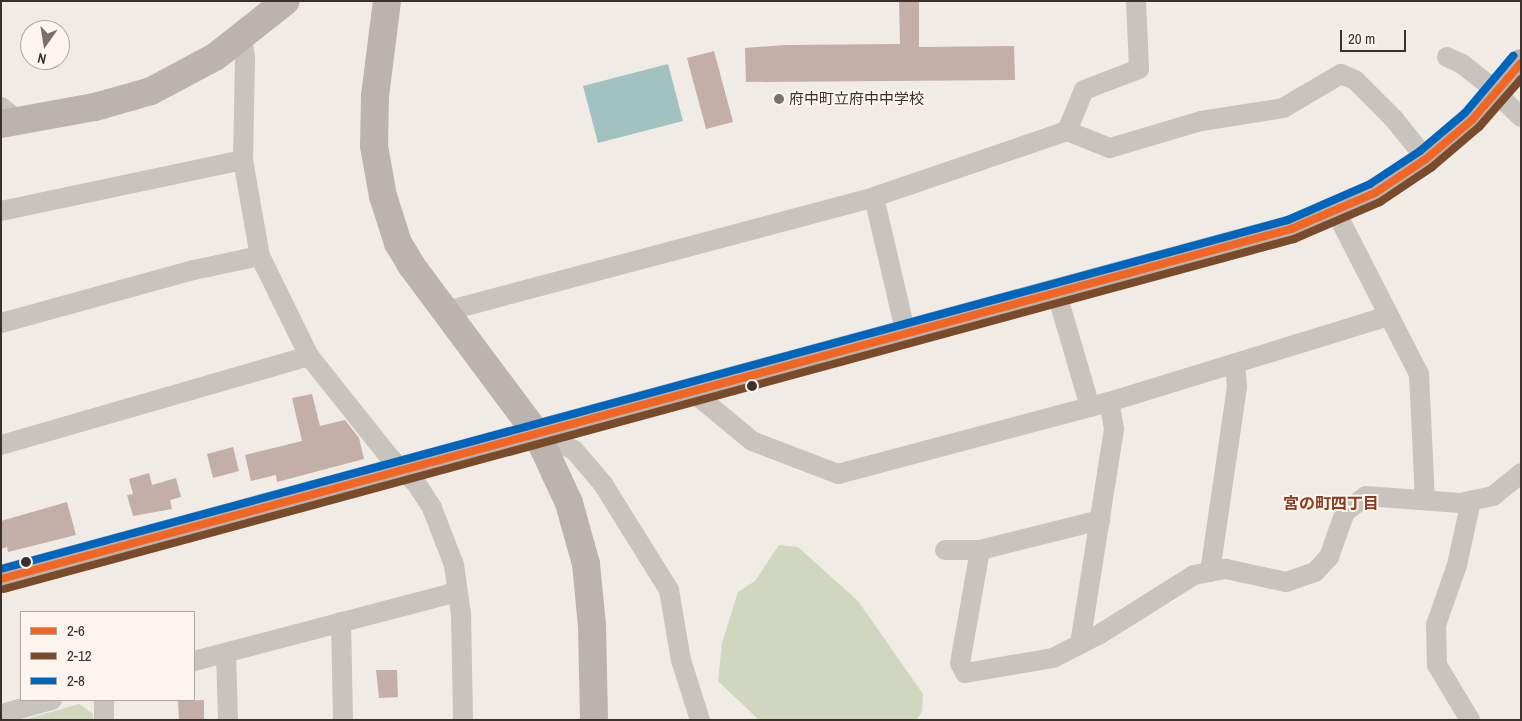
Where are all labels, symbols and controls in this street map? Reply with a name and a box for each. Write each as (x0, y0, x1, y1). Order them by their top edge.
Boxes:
north arrow (20, 20, 70, 70)
scale bar (1342, 20, 1408, 52)
text: 20 m (1348, 28, 1375, 49)
text: N (36, 49, 48, 68)
place label: 府中町立府中中学校 (789, 90, 924, 108)
marker: 府中町立府中中学校 (773, 93, 785, 105)
unlabelled marker (747, 381, 757, 391)
district label: 宮の町四丁目 (1283, 493, 1379, 513)
unlabelled marker (21, 557, 31, 567)
legend (20, 611, 195, 701)
text: 2-6 (67, 620, 85, 641)
text: 2-12 (67, 645, 92, 666)
text: 2-8 (67, 670, 85, 691)

